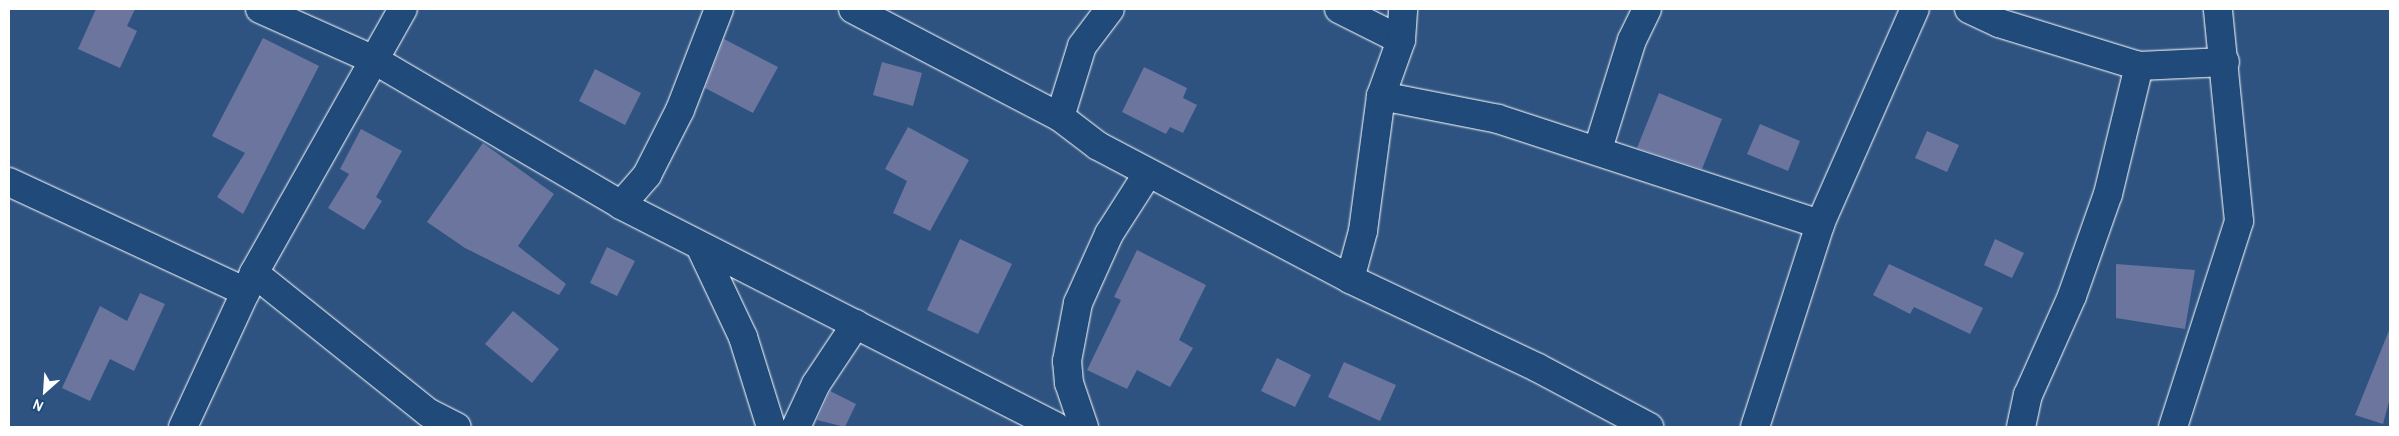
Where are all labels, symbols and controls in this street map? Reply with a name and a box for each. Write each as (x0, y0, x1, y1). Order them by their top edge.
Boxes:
north arrow (20, 366, 70, 416)
text: N (30, 395, 46, 415)

